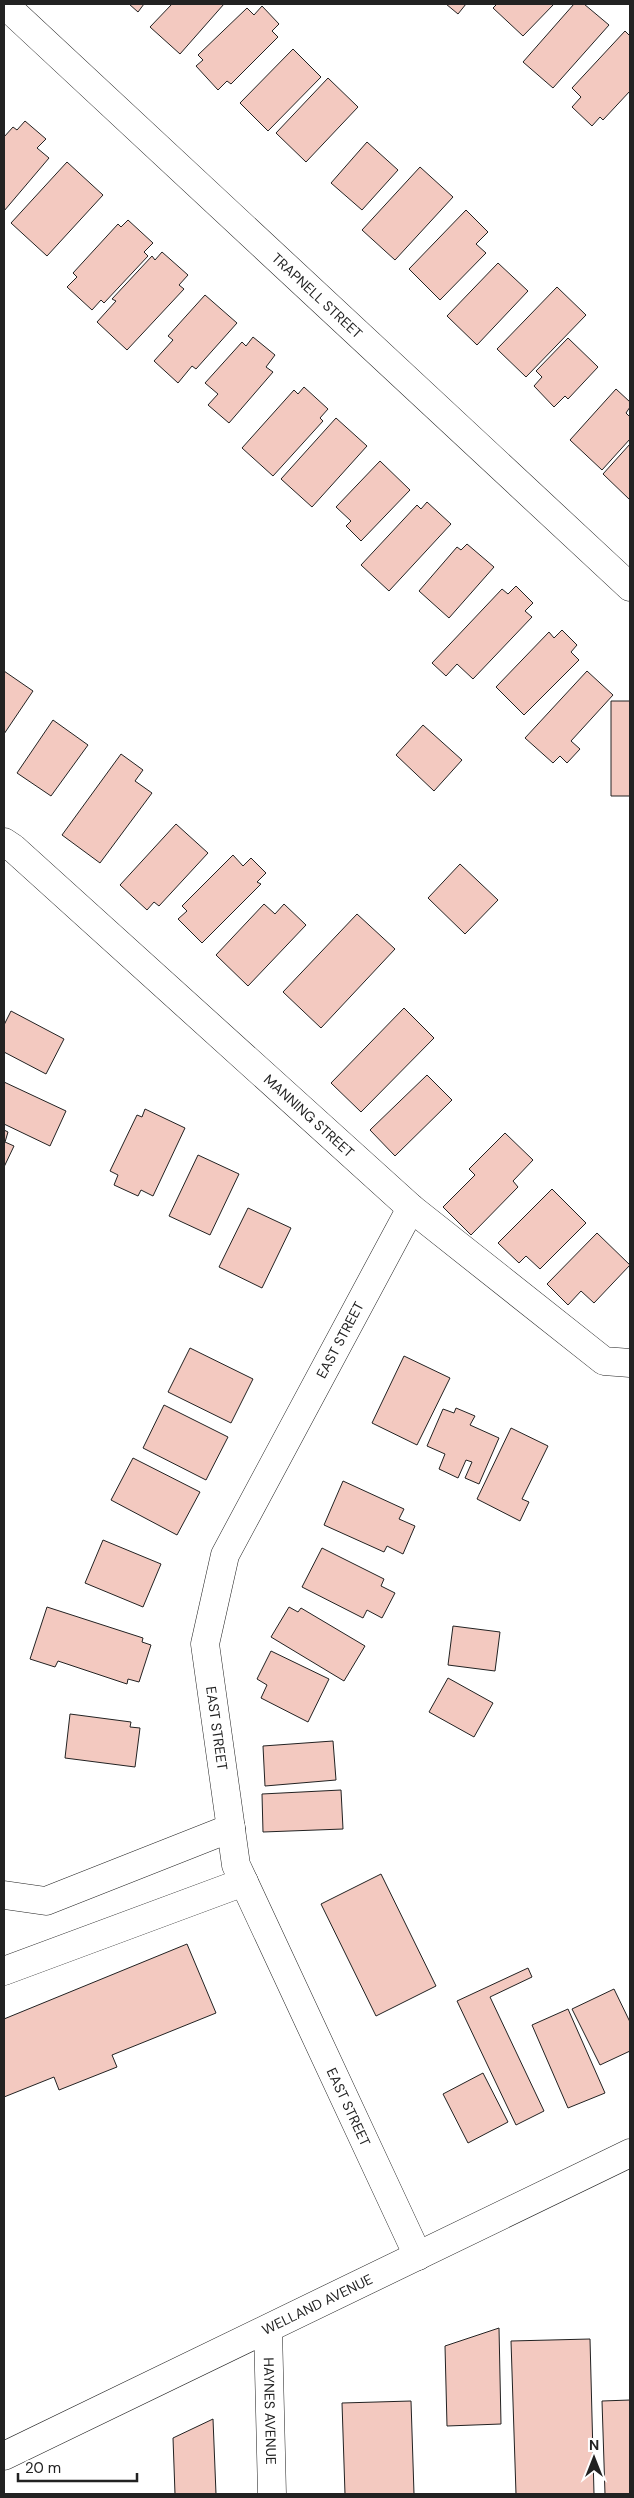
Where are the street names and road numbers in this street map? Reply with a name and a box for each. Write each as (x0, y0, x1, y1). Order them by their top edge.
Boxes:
street label: TRAPNELL STREET (268, 249, 366, 342)
street label: MANNING STREET (260, 1070, 358, 1161)
street label: EAST STREET (312, 1298, 368, 1381)
street label: EAST STREET (202, 1685, 232, 1771)
street label: EAST STREET (323, 2065, 375, 2149)
street label: WELLAND AVENUE (259, 2270, 376, 2339)
street label: HAYNES AVENUE (260, 2357, 280, 2465)

